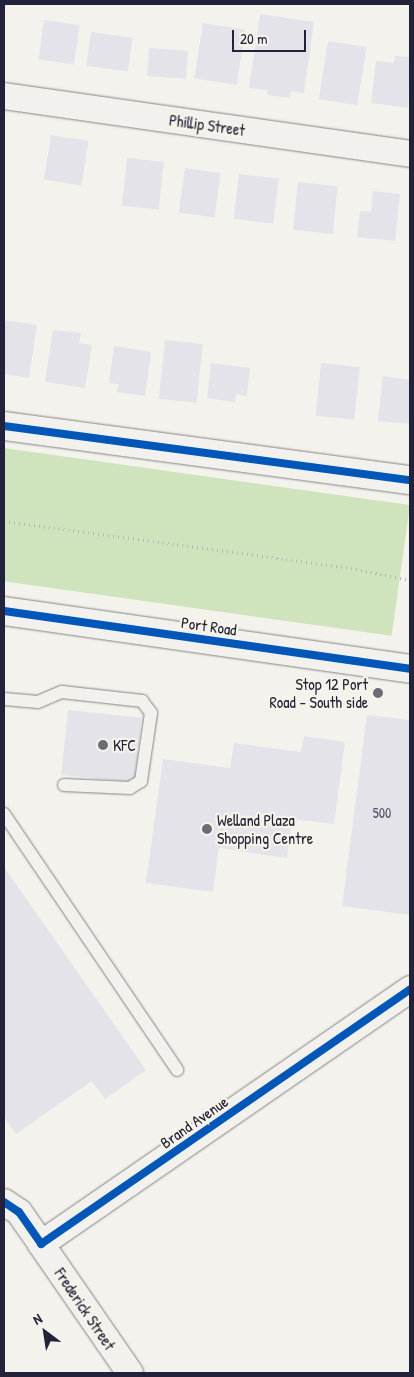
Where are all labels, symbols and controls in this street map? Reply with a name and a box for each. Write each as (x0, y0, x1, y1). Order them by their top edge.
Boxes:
scale bar (234, 20, 308, 52)
text: 20 m (240, 28, 267, 49)
street label: Phillip Street (168, 110, 246, 140)
street label: Port Road (180, 613, 238, 639)
place label: Stop 12 Port Road - South side (270, 674, 368, 712)
marker: Stop 12 Port Road - South side (372, 687, 384, 699)
place label: KFC (113, 735, 136, 755)
marker: KFC (97, 739, 109, 751)
house number: 500 (373, 805, 391, 821)
place label: Welland Plaza Shopping Centre (217, 810, 313, 848)
marker: Welland Plaza Shopping Centre (201, 823, 213, 835)
street label: Brand Avenue (156, 1092, 232, 1152)
street label: Frederick Street (51, 1264, 119, 1354)
north arrow (20, 1307, 70, 1357)
text: N (29, 1309, 45, 1329)

